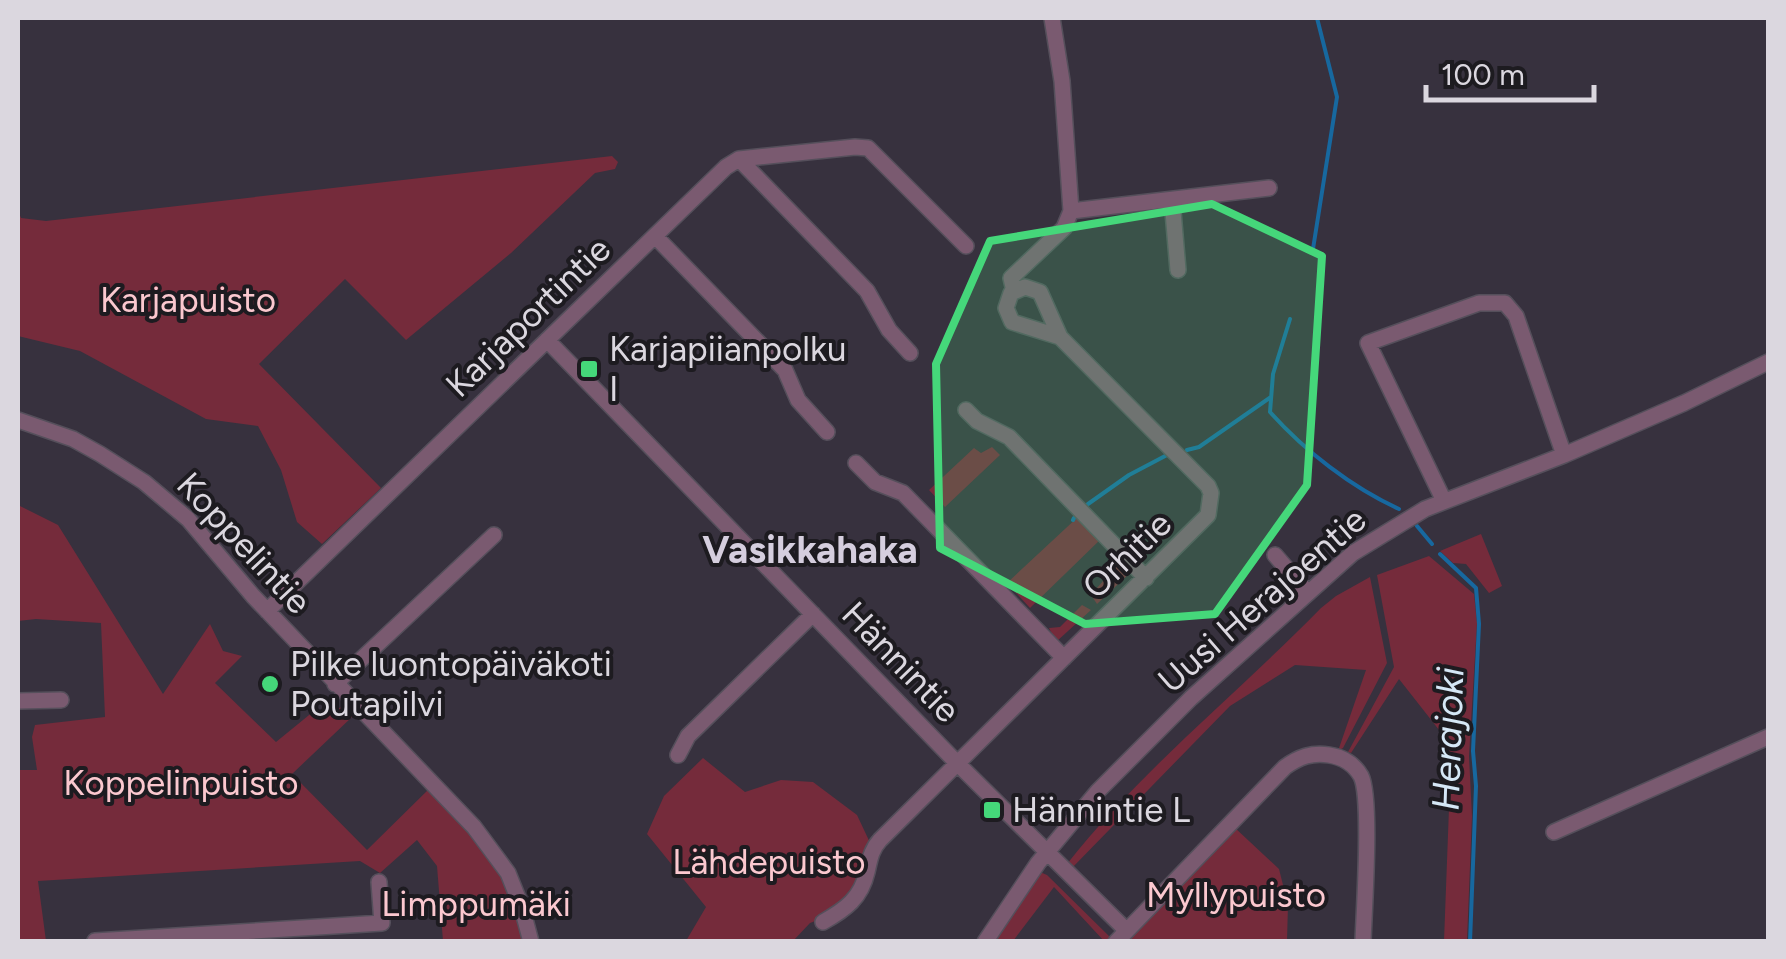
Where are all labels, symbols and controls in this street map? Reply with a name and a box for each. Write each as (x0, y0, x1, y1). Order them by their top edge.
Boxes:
scale bar (1426, 40, 1594, 102)
text: 100 m (1441, 56, 1525, 93)
street label: Karjaportintie (437, 228, 619, 406)
park label: Karjapuisto (100, 279, 276, 321)
place label: Karjapiianpolku I (609, 328, 847, 410)
marker: Karjapiianpolku I (578, 358, 600, 380)
street label: Koppelintie (168, 464, 320, 622)
street label: Uusi Herajoentie (1150, 498, 1374, 702)
street label: Orhitie (1074, 503, 1180, 607)
district label: Vasikkahaka (702, 527, 918, 573)
street label: Hännintie (833, 593, 969, 731)
place label: Pilke luontopäiväkoti Poutapilvi (290, 643, 612, 725)
water label: Herajoki (1423, 666, 1473, 812)
marker: Pilke luontopäiväkoti Poutapilvi (259, 673, 281, 695)
park label: Koppelinpuisto (63, 762, 299, 804)
place label: Hännintie L (1012, 789, 1190, 831)
marker: Hännintie L (981, 799, 1003, 821)
park label: Lähdepuisto (672, 841, 866, 883)
park label: Myllypuisto (1146, 874, 1326, 916)
park label: Limppumäki (381, 883, 571, 925)

